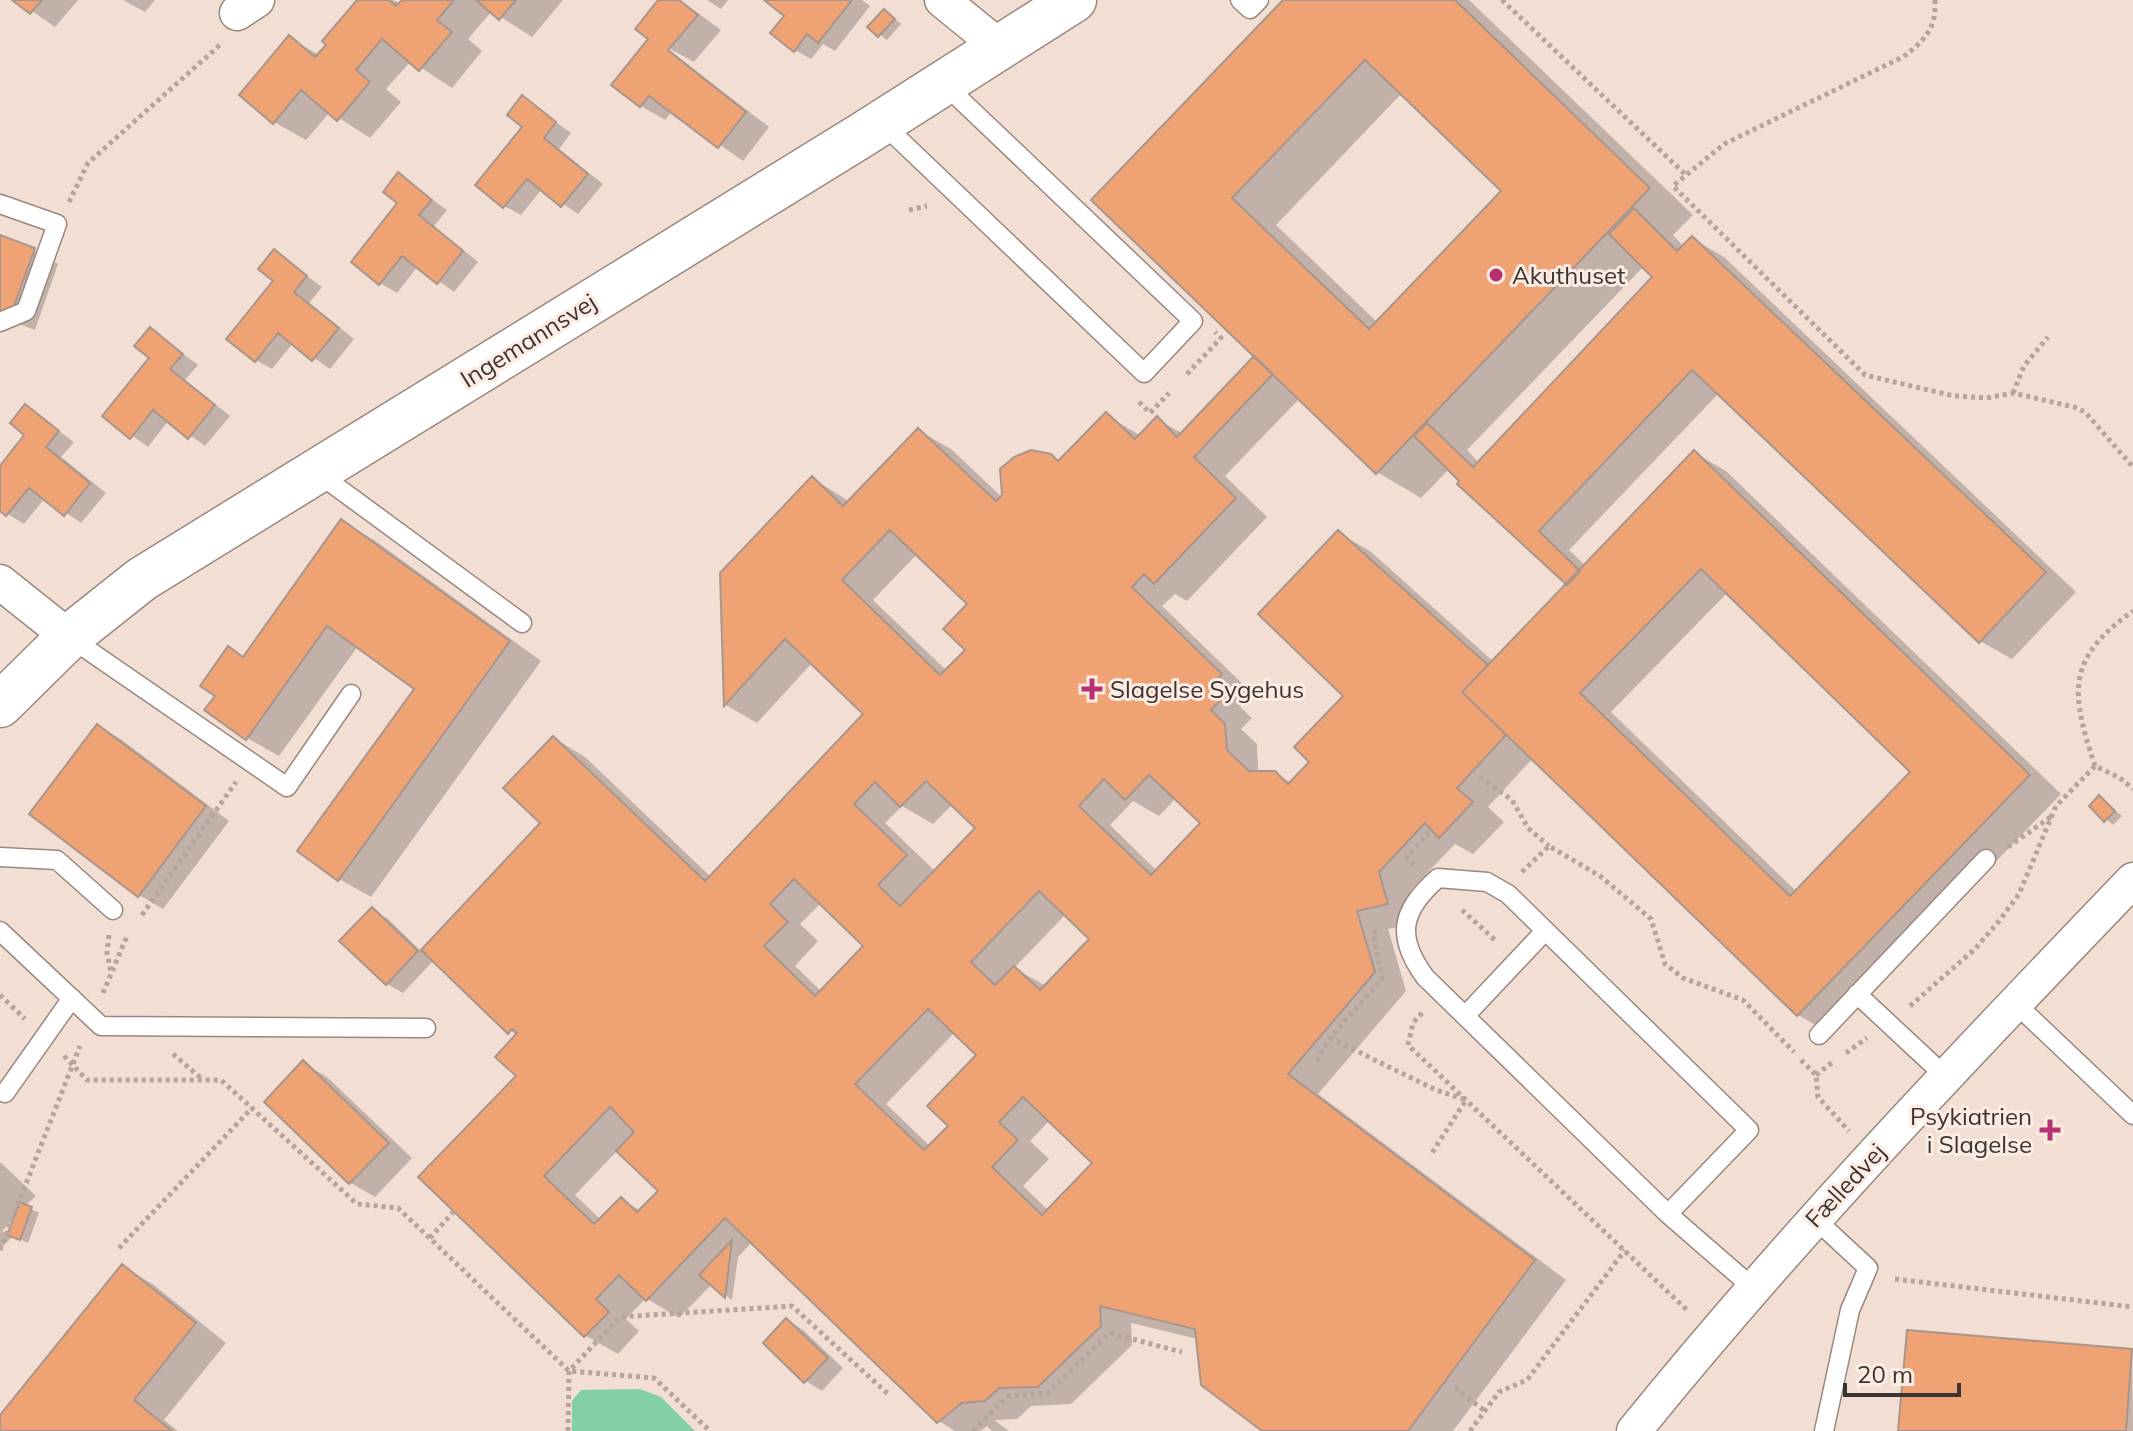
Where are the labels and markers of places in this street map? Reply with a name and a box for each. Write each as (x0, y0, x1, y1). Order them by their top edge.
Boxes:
place label: Akuthuset (1512, 260, 1626, 290)
marker: Akuthuset (1487, 266, 1505, 284)
place label: Slagelse Sygehus (1110, 674, 1304, 704)
marker: Slagelse Sygehus (1081, 678, 1103, 700)
place label: Psykiatrien i Slagelse (1910, 1101, 2032, 1159)
marker: Psykiatrien i Slagelse (2039, 1119, 2061, 1141)

